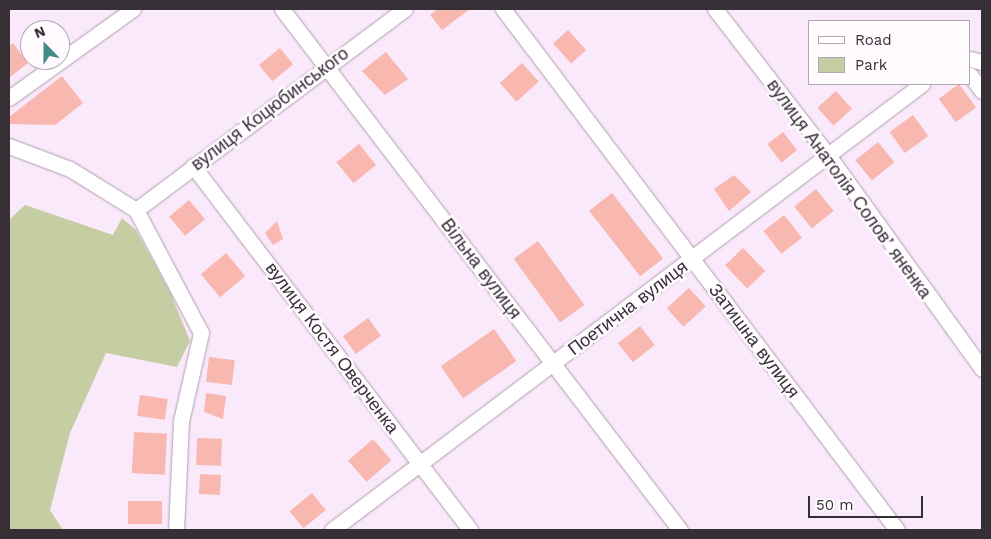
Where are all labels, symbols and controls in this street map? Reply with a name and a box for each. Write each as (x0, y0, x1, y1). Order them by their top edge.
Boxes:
north arrow (20, 20, 70, 70)
legend (808, 20, 971, 85)
text: N (32, 23, 48, 41)
text: Road (855, 31, 892, 49)
street label: вулиця Коцюбинського (187, 43, 353, 175)
text: Park (855, 56, 887, 74)
street label: вулиця Анатолія Соловʼяненка (762, 75, 936, 303)
street label: Вільна вулиця (436, 214, 526, 324)
street label: Поетична вулиця (564, 256, 692, 360)
street label: вулиця Костя Оверченка (261, 258, 403, 438)
street label: Затишна вулиця (704, 280, 804, 402)
scale bar (811, 486, 926, 518)
text: 50 m (816, 496, 853, 514)

